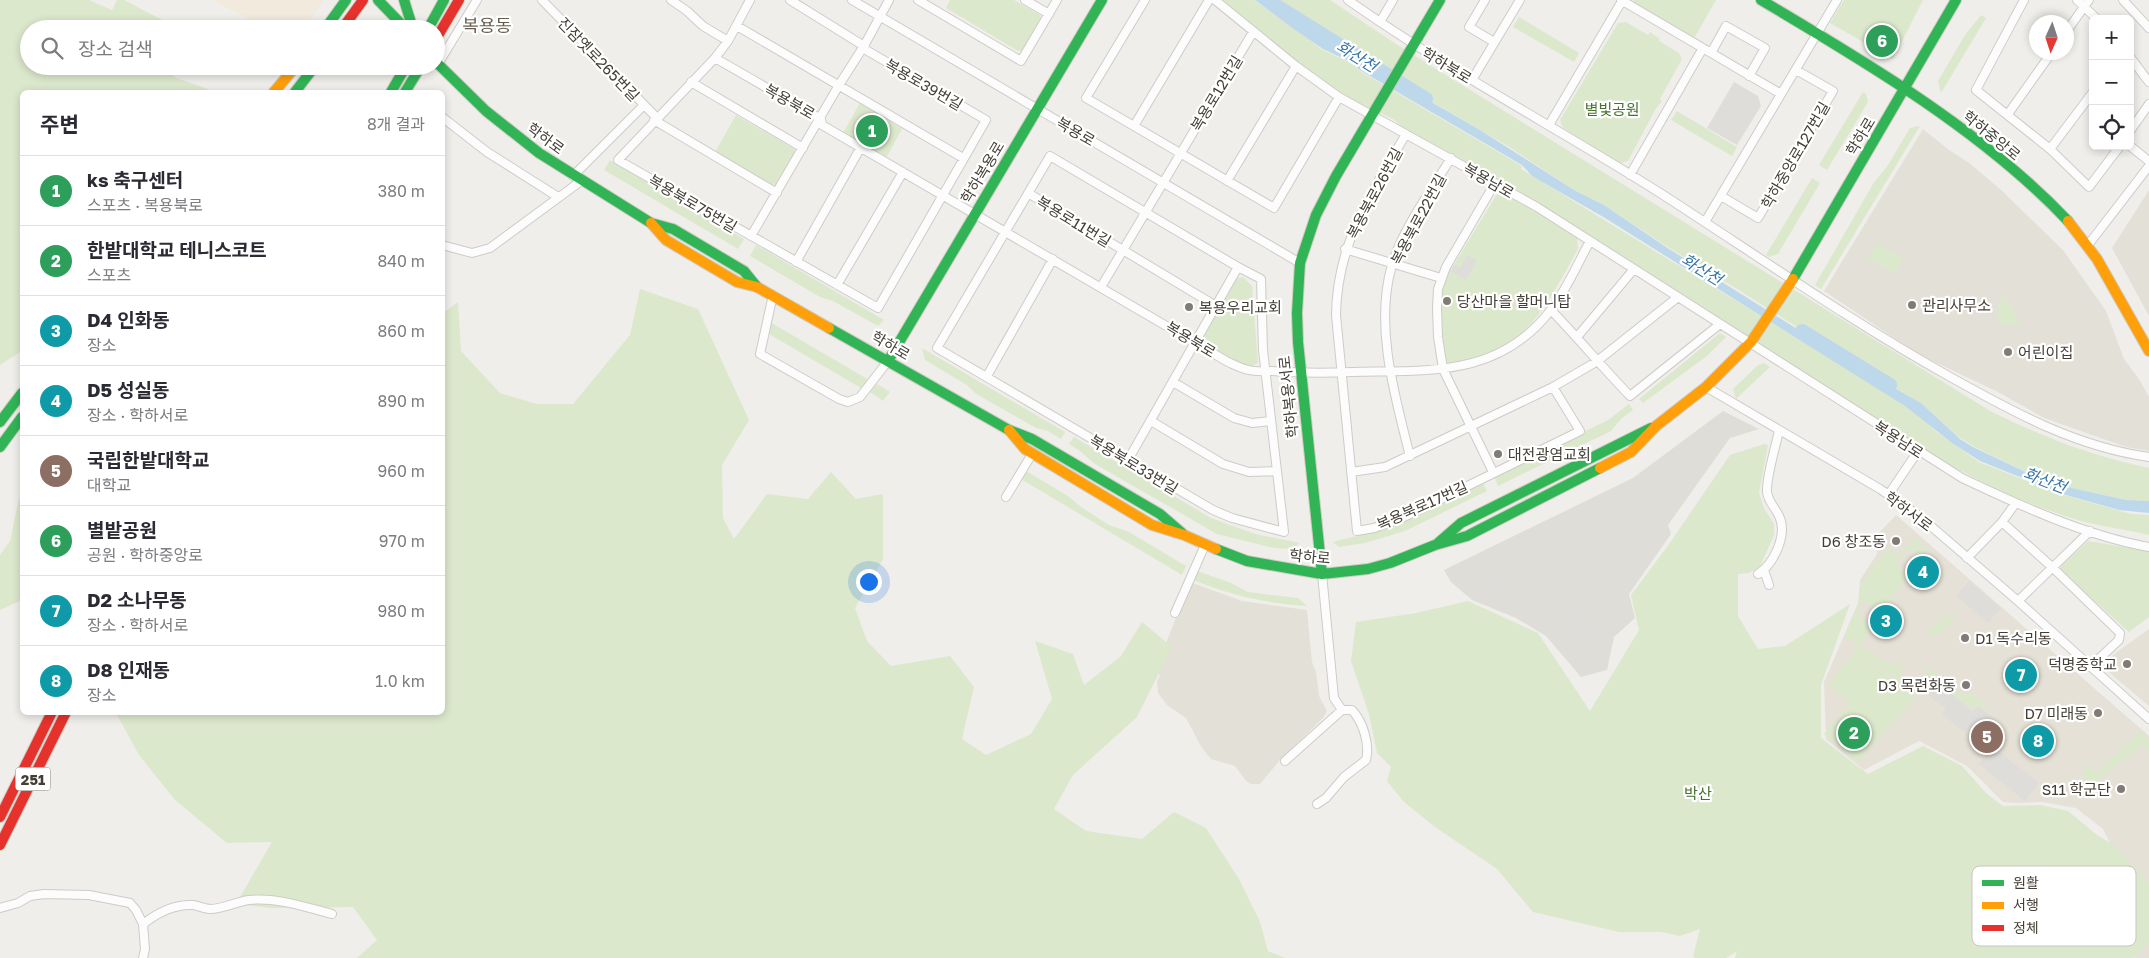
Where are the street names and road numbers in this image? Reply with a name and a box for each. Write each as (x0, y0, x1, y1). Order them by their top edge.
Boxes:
street label: 진잠옛로265번길 (555, 13, 643, 105)
street label: 학하북로 (1419, 43, 1475, 87)
street label: 복용로12번길 (1186, 52, 1246, 134)
street label: 복용로39번길 (882, 54, 966, 114)
street label: 복용북로 (762, 79, 818, 123)
street label: 학하중앙로127번길 (1757, 98, 1833, 212)
street label: 학하중앙로 (1960, 106, 2024, 164)
street label: 복용로 (1054, 113, 1098, 149)
street label: 학하로 (1842, 114, 1878, 158)
street label: 학하로 (524, 119, 568, 157)
street label: 학하복용로 (957, 138, 1007, 206)
street label: 복용북로26번길 (1342, 144, 1406, 242)
street label: 복용남로 (1461, 158, 1517, 202)
street label: 복용북로75번길 (645, 170, 741, 236)
street label: 복용북로22번길 (1387, 171, 1449, 267)
street label: 복용로11번길 (1034, 192, 1114, 250)
street label: 복용북로 (1163, 317, 1219, 361)
street label: 학하로 (869, 327, 913, 363)
street label: 학하복용서로 (1275, 355, 1301, 439)
street label: 복용남로 (1871, 416, 1927, 462)
street label: 복용북로33번길 (1086, 430, 1182, 498)
street label: 복용북로17번길 (1374, 477, 1470, 533)
street label: 학하서로 (1882, 487, 1936, 535)
street label: 학하로 (1289, 545, 1331, 567)
road number: 251 (15, 768, 50, 791)

